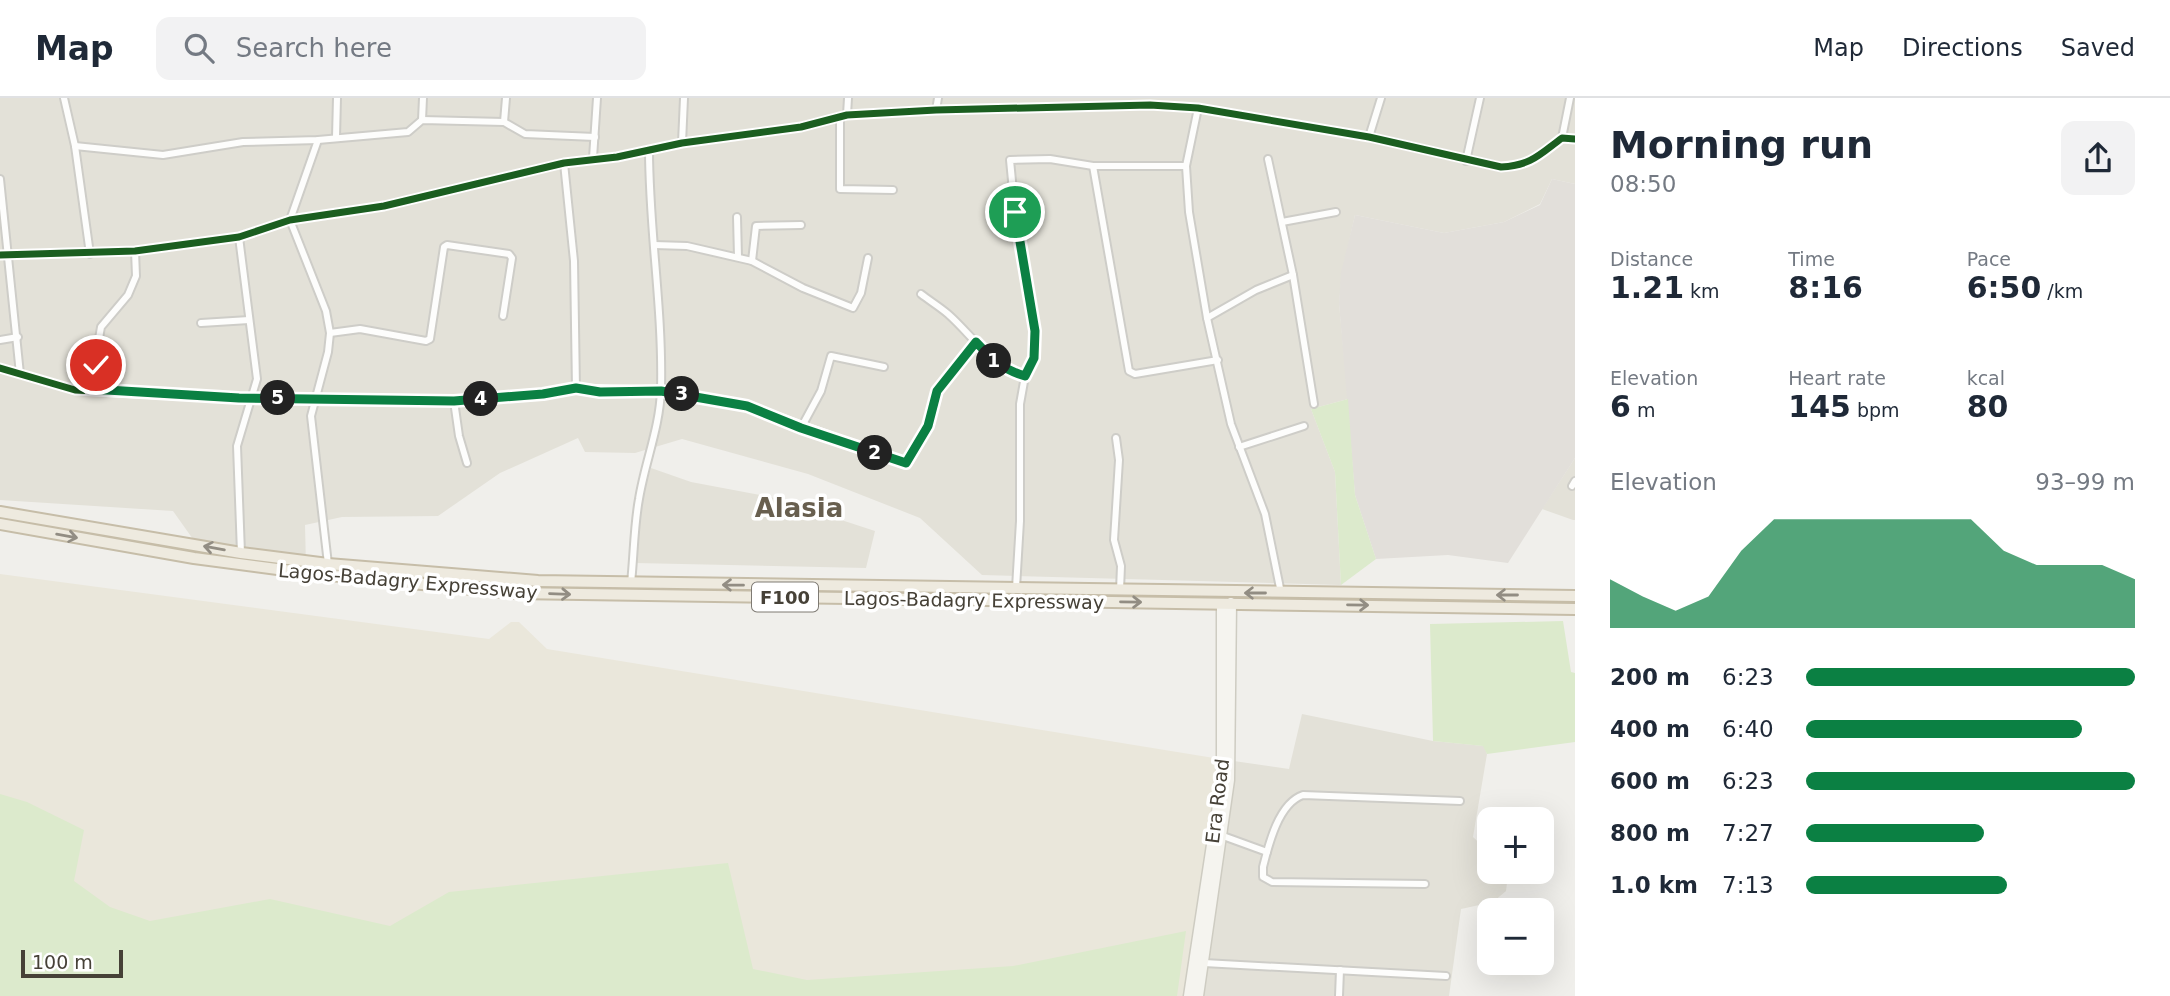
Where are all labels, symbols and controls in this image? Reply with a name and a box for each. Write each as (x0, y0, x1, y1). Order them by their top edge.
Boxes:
search box (156, 17, 646, 80)
text: Map (35, 29, 114, 68)
icon: search (180, 29, 218, 67)
text: Search here (236, 33, 392, 63)
text: Map (1813, 34, 1864, 62)
text: Directions (1902, 34, 2023, 62)
text: Saved (2061, 34, 2135, 62)
button: share (2061, 121, 2135, 195)
text: Morning run (1610, 123, 1873, 167)
text: 08:50 (1610, 171, 1676, 197)
pin (985, 182, 1045, 242)
icon: arrive (996, 193, 1034, 231)
text: Distance (1610, 248, 1693, 270)
text: Time (1788, 248, 1835, 270)
text: Pace (1967, 248, 2011, 270)
text: 1.21 (1610, 270, 1684, 305)
text: 8:16 (1788, 270, 1863, 305)
text: 6:50 (1967, 270, 2041, 305)
text: km (1684, 280, 1720, 302)
text: /km (2041, 280, 2083, 302)
pin (66, 335, 126, 395)
pin: 1 (976, 344, 1012, 378)
icon: check (77, 346, 115, 384)
text: 1 (987, 349, 1000, 371)
text: Elevation (1610, 367, 1698, 389)
text: Heart rate (1788, 367, 1886, 389)
text: kcal (1967, 367, 2005, 389)
pin: 3 (664, 376, 700, 412)
pin: 5 (260, 380, 296, 416)
pin: 4 (463, 382, 498, 416)
text: 3 (675, 382, 688, 404)
text: 5 (271, 386, 284, 408)
text: 4 (474, 387, 487, 409)
text: 6 (1610, 389, 1631, 424)
text: 145 (1788, 389, 1851, 424)
text: 80 (1967, 389, 2008, 424)
text: m (1631, 399, 1655, 421)
text: bpm (1851, 399, 1900, 421)
pin: 2 (858, 436, 892, 470)
text: 2 (868, 441, 881, 463)
text: Elevation (1610, 469, 1717, 495)
text: 93–99 m (2035, 469, 2135, 495)
district label: Alasia (755, 493, 843, 523)
one-way arrow (55, 529, 78, 543)
one-way arrow (203, 541, 226, 554)
street label: Lagos-Badagry Expressway (277, 559, 539, 603)
one-way arrow (722, 578, 745, 591)
road number: F100 (752, 583, 818, 612)
one-way arrow (1244, 586, 1267, 600)
street label: Lagos-Badagry Expressway (844, 587, 1104, 613)
one-way arrow (549, 588, 572, 601)
one-way arrow (1496, 588, 1519, 602)
one-way arrow (1119, 595, 1142, 609)
one-way arrow (1346, 598, 1369, 612)
text: 200 m (1610, 664, 1690, 690)
text: 6:23 (1722, 664, 1774, 690)
text: 400 m (1610, 716, 1690, 742)
text: 6:40 (1722, 716, 1774, 742)
street label: Era Road (1201, 757, 1233, 845)
text: 600 m (1610, 768, 1690, 794)
text: 6:23 (1722, 768, 1774, 794)
map controls (1477, 807, 1554, 975)
button: + (1477, 807, 1554, 884)
text: 800 m (1610, 820, 1690, 846)
text: 7:27 (1722, 820, 1774, 846)
text: 1.0 km (1610, 872, 1698, 898)
text: 7:13 (1722, 872, 1774, 898)
button: − (1477, 898, 1554, 975)
scale bar (21, 947, 122, 979)
text: 100 m (32, 951, 93, 973)

